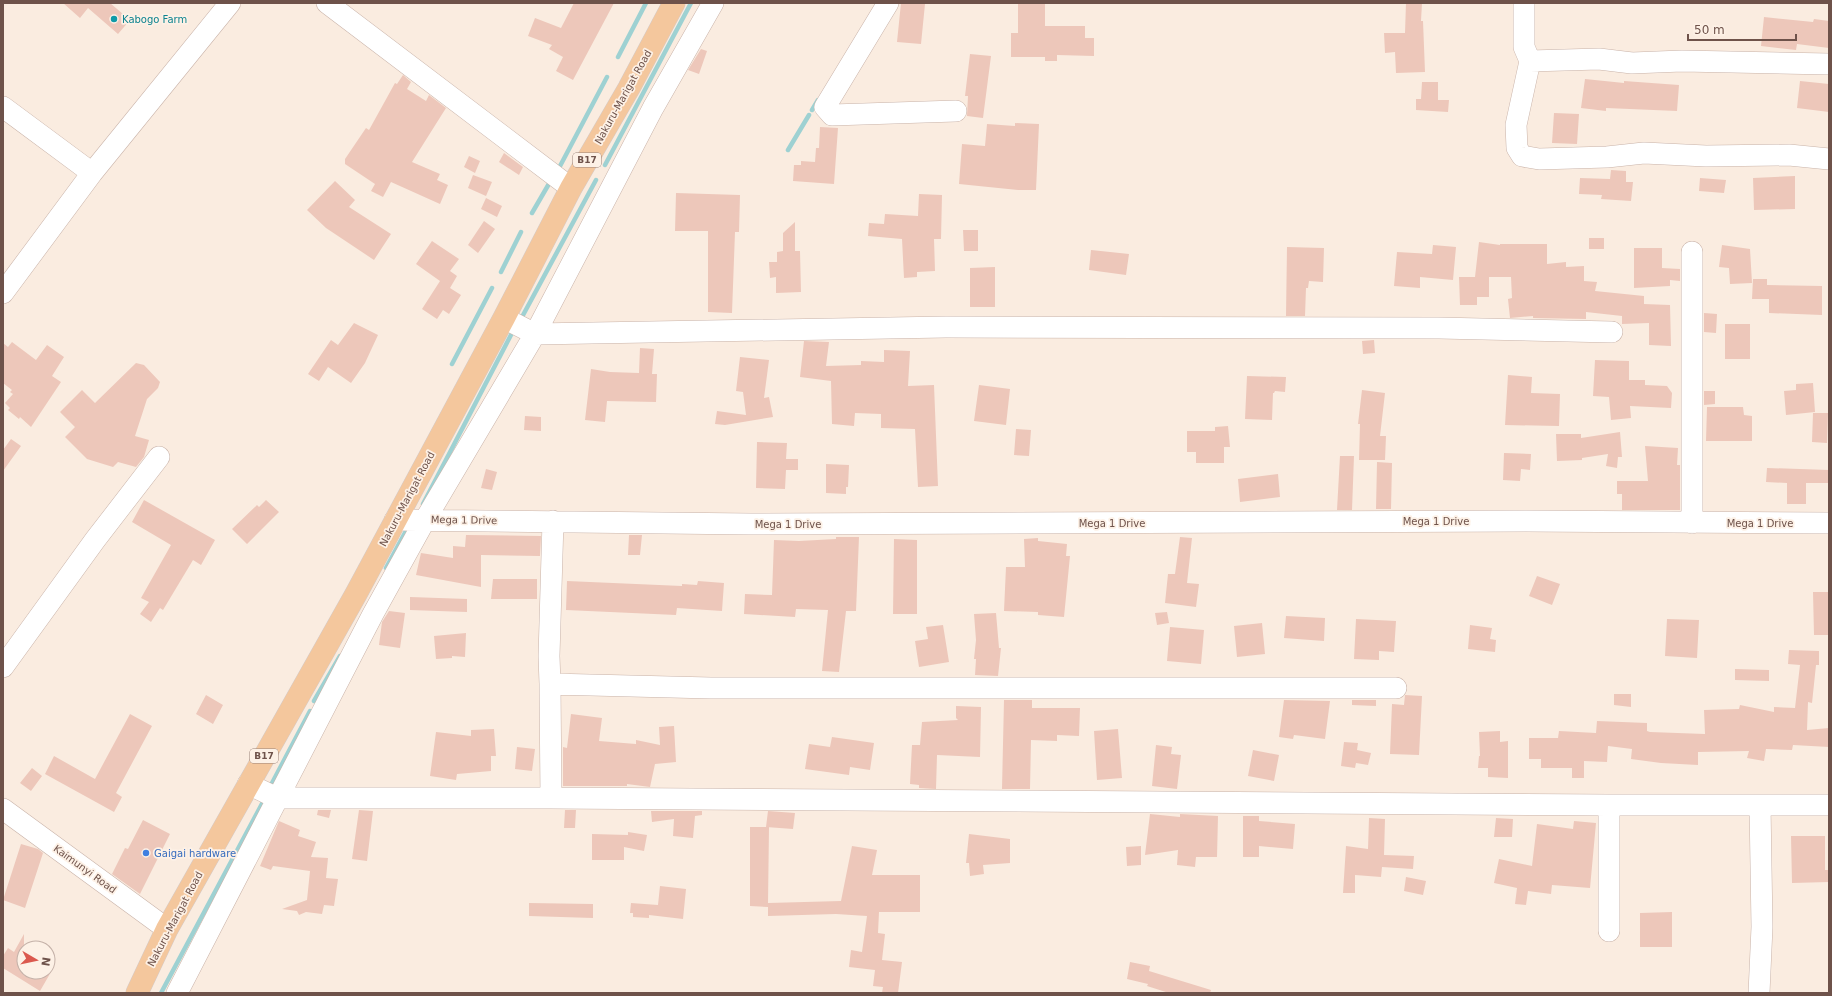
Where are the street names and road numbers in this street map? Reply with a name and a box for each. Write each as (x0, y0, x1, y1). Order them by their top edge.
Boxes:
street label: Nakuru-Marigat Road (593, 48, 653, 146)
road number: B17 (573, 153, 601, 167)
street label: Nakuru-Marigat Road (377, 450, 437, 548)
street label: Mega 1 Drive (431, 514, 497, 526)
street label: Mega 1 Drive (1403, 516, 1469, 527)
street label: Mega 1 Drive (1079, 518, 1145, 529)
street label: Mega 1 Drive (1727, 518, 1793, 529)
street label: Mega 1 Drive (755, 519, 821, 530)
road number: B17 (250, 749, 278, 763)
street label: Kaimunyi Road (52, 843, 118, 895)
street label: Nakuru-Marigat Road (145, 870, 205, 968)

